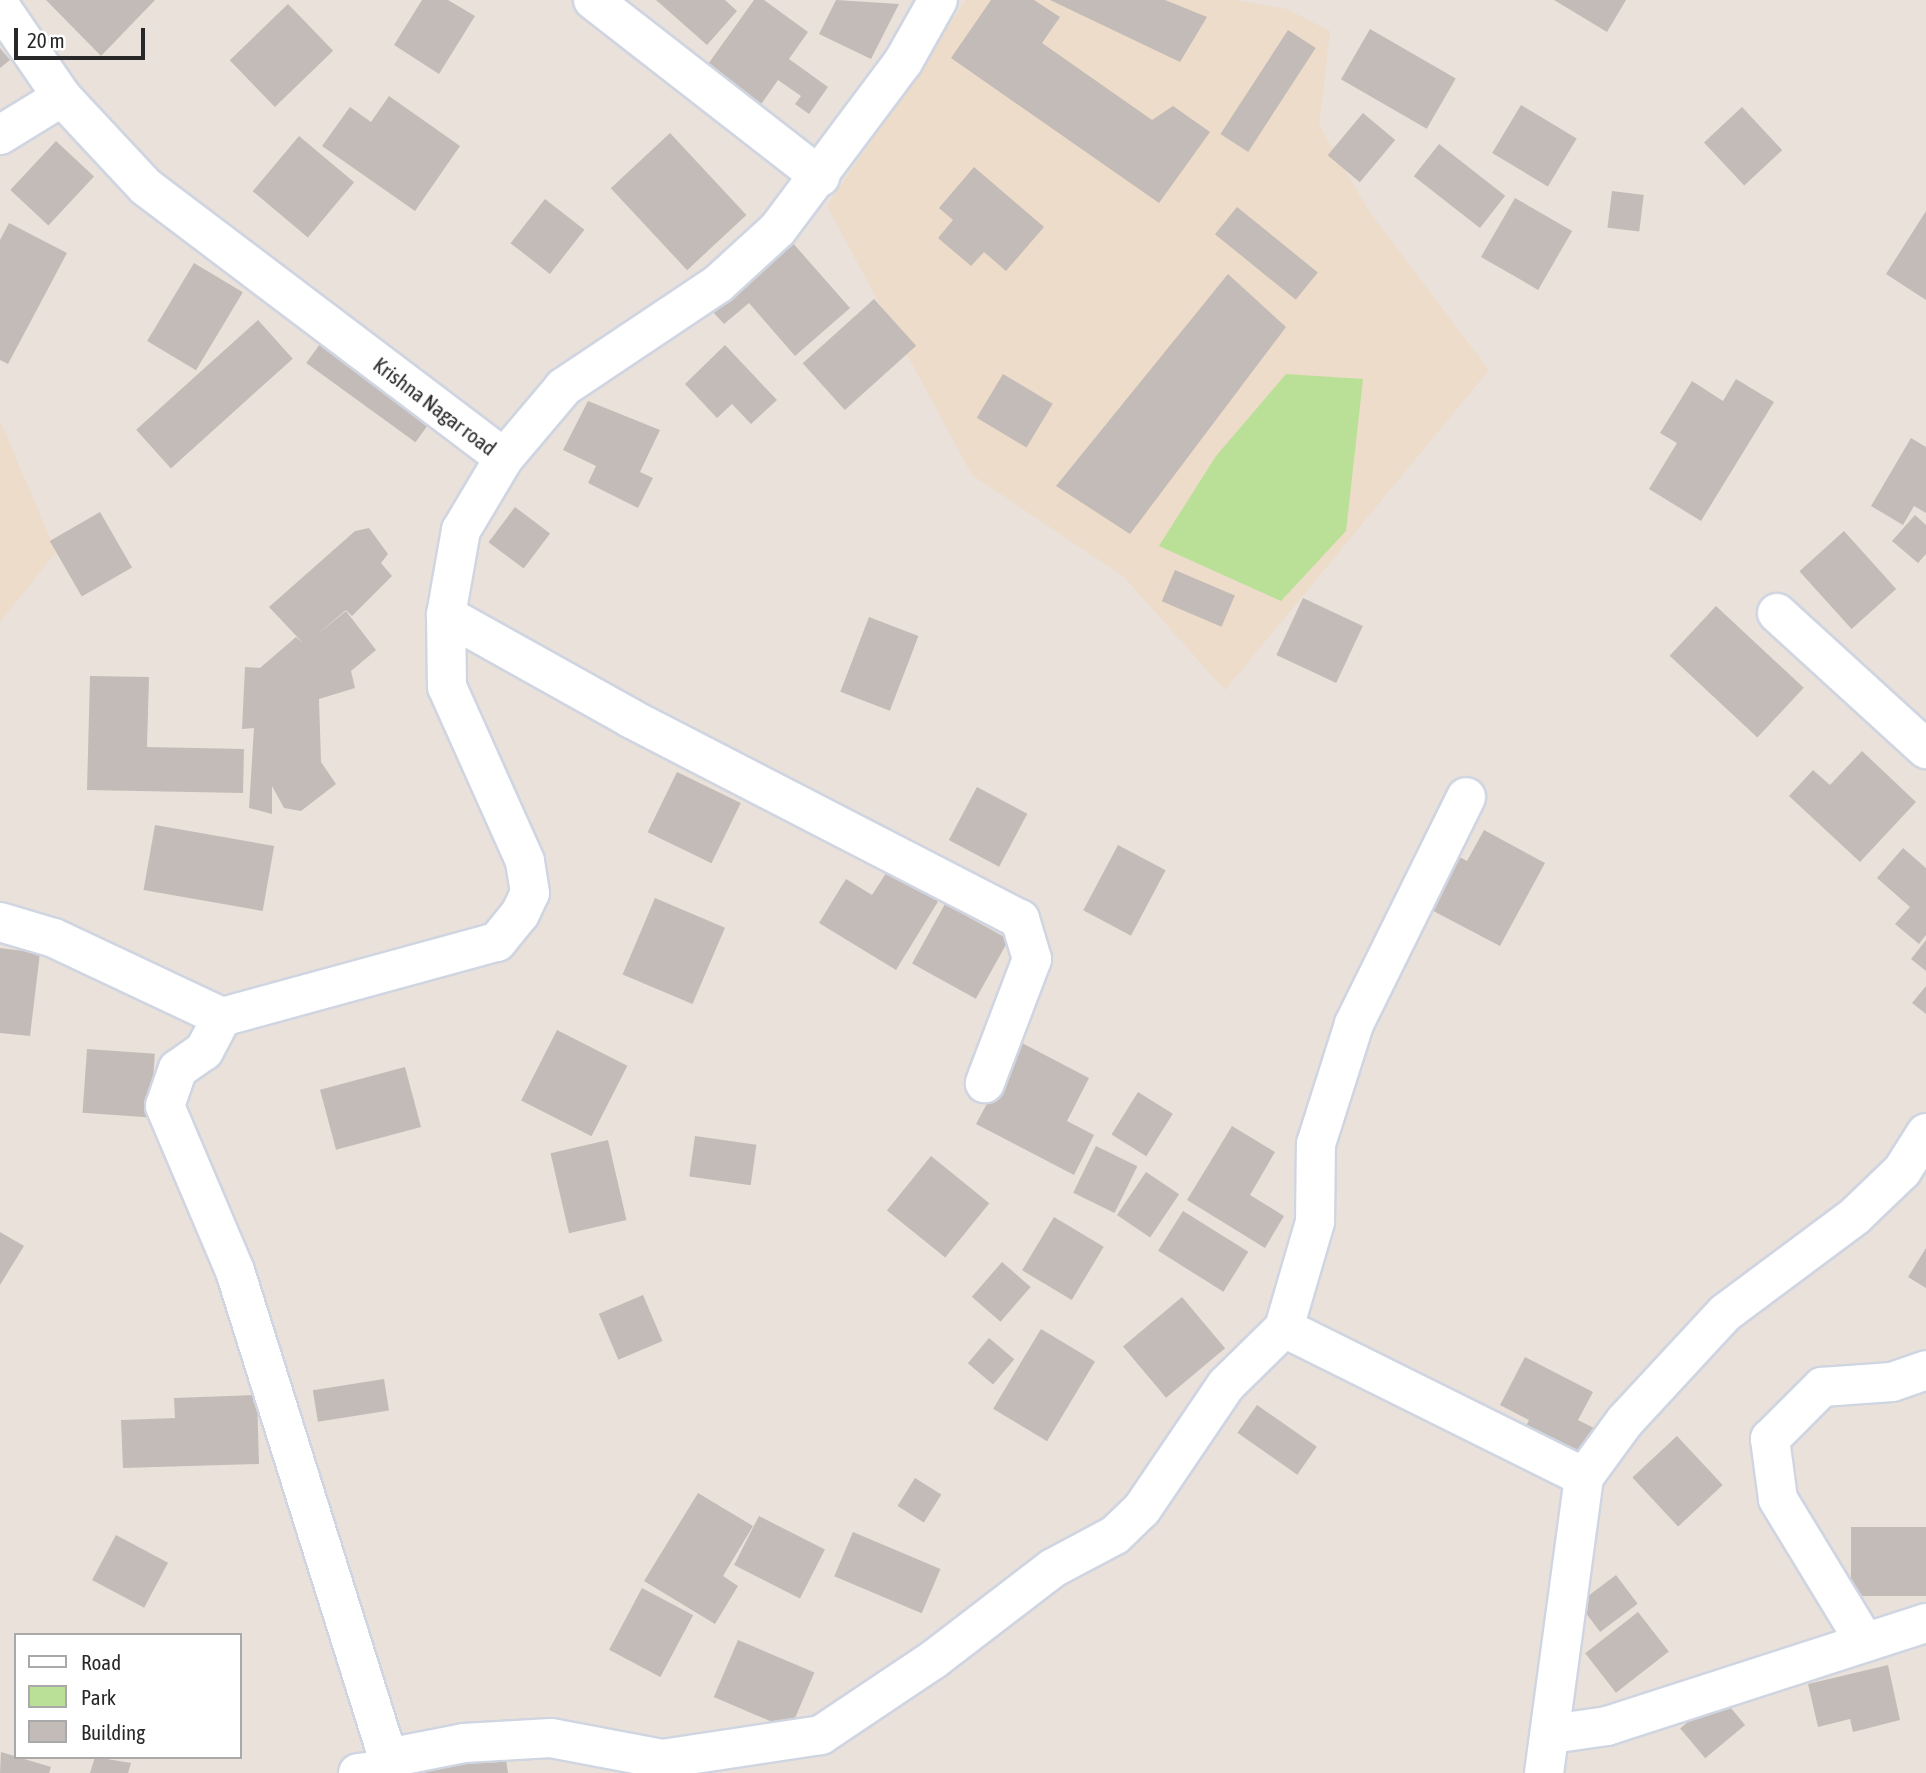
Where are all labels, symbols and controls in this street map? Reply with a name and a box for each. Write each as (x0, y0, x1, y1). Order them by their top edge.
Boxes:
scale bar (18, 14, 149, 58)
text: 20 m (27, 28, 65, 52)
street label: Krishna Nagar road (369, 352, 501, 460)
legend (14, 1633, 242, 1759)
text: Road (81, 1650, 121, 1674)
text: Park (81, 1685, 116, 1709)
text: Building (81, 1720, 145, 1744)

